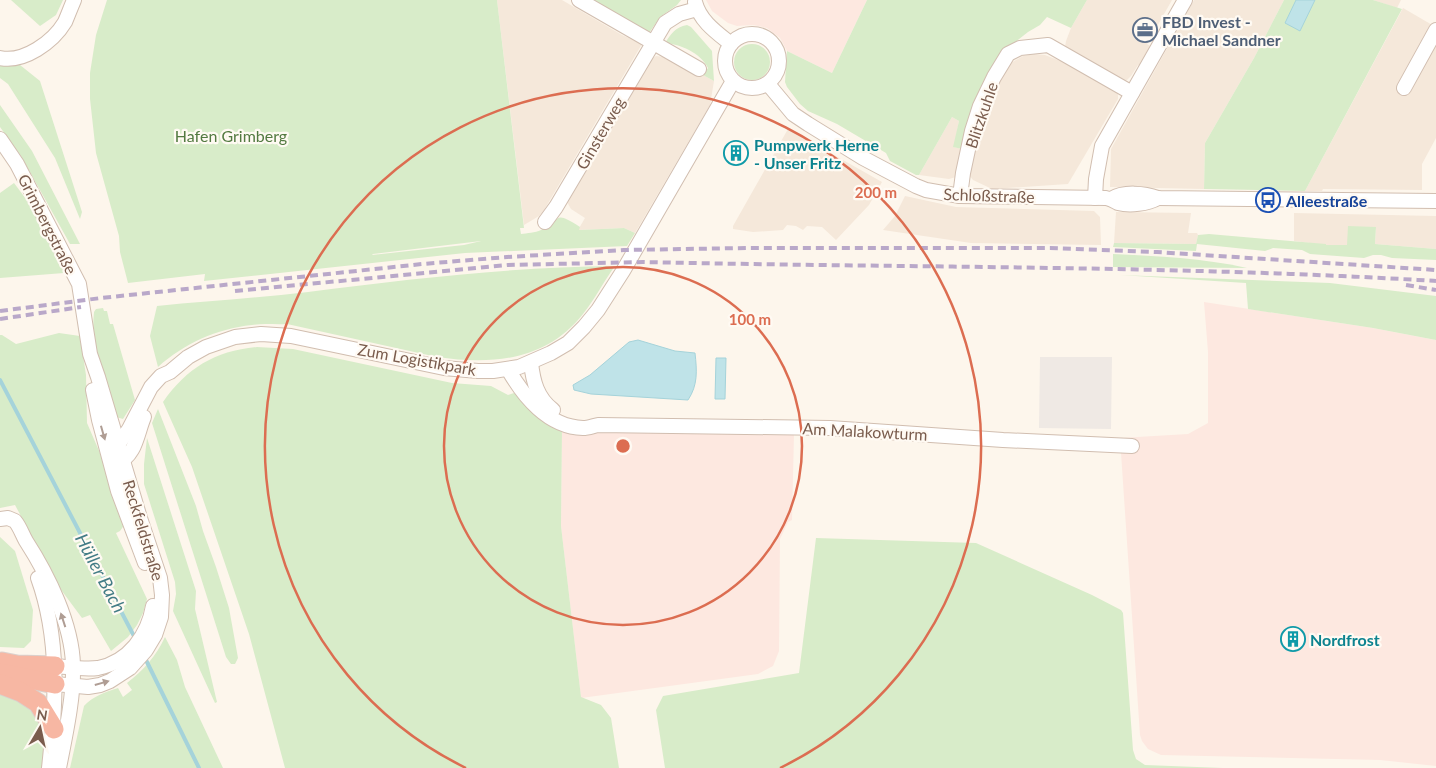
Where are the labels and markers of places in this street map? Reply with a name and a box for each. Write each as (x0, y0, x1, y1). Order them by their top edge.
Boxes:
place label: FBD Invest - Michael Sandner (1162, 12, 1281, 49)
office icon: FBD Invest - Michael Sandner (1132, 17, 1158, 43)
place label: Pumpwerk Herne - Unser Fritz (754, 135, 880, 172)
building icon: Pumpwerk Herne - Unser Fritz (723, 140, 749, 166)
bus stop icon: Alleestraße (1255, 187, 1281, 213)
place label: Alleestraße (1285, 191, 1368, 210)
centre of rings (614, 437, 632, 455)
building icon: Nordfrost (1280, 626, 1306, 652)
place label: Nordfrost (1310, 630, 1380, 649)

